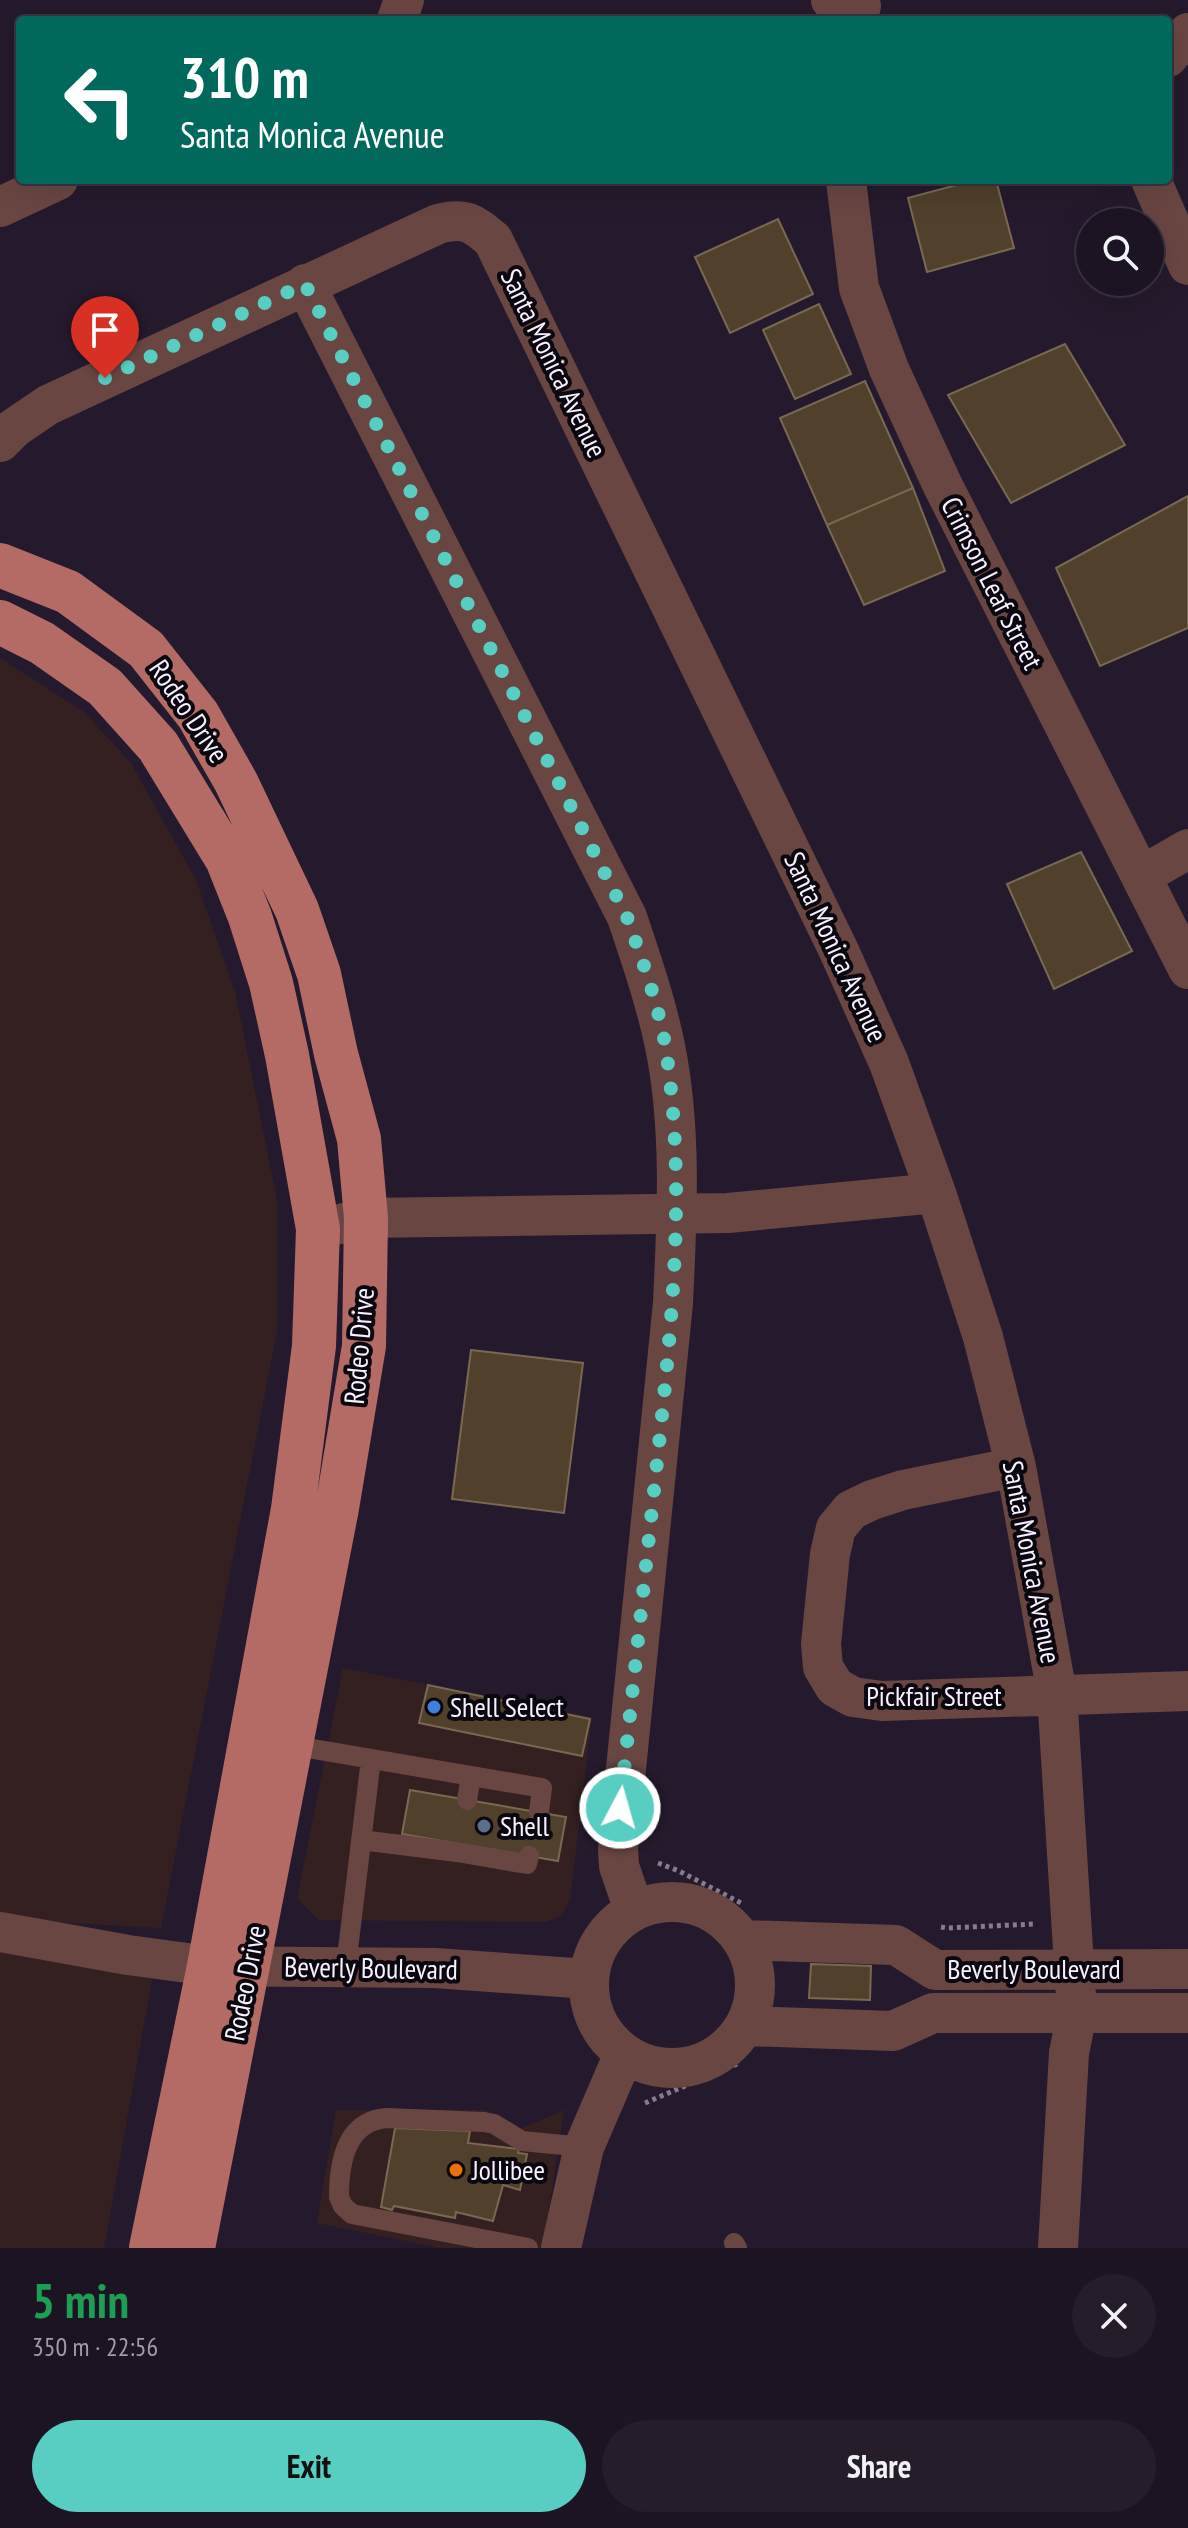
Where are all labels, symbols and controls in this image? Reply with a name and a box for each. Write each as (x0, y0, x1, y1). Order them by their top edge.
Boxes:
text: 310 m (180, 41, 309, 113)
icon: left (48, 48, 152, 152)
text: Santa Monica Avenue (180, 111, 445, 158)
map controls (1076, 208, 1164, 296)
button: search (1076, 208, 1164, 296)
street label: Santa Monica Avenue (493, 262, 616, 463)
pin (71, 296, 139, 378)
icon: arrive (83, 308, 127, 352)
street label: Crimson Leaf Street (933, 490, 1052, 675)
street label: Rodeo Drive (141, 652, 237, 769)
street label: Santa Monica Avenue (776, 846, 897, 1048)
street label: Rodeo Drive (335, 1286, 382, 1406)
street label: Santa Monica Avenue (995, 1457, 1070, 1666)
street label: Pickfair Street (866, 1677, 1002, 1714)
place label: Shell Select (450, 1688, 564, 1725)
marker: Shell Select (425, 1698, 443, 1716)
position arrow (578, 1766, 662, 1850)
place label: Shell (500, 1807, 549, 1844)
marker: Shell (475, 1817, 493, 1835)
street label: Rodeo Drive (215, 1922, 274, 2044)
street label: Beverly Boulevard (284, 1947, 458, 1988)
street label: Beverly Boulevard (947, 1950, 1121, 1987)
place label: Jollibee (471, 2151, 545, 2188)
marker: Jollibee (447, 2161, 465, 2179)
text: 5 min (32, 2269, 129, 2331)
button: close (1072, 2274, 1156, 2358)
text: 350 m · 22:56 (32, 2330, 158, 2363)
button: Exit (32, 2420, 586, 2512)
button: Share (602, 2420, 1156, 2512)

